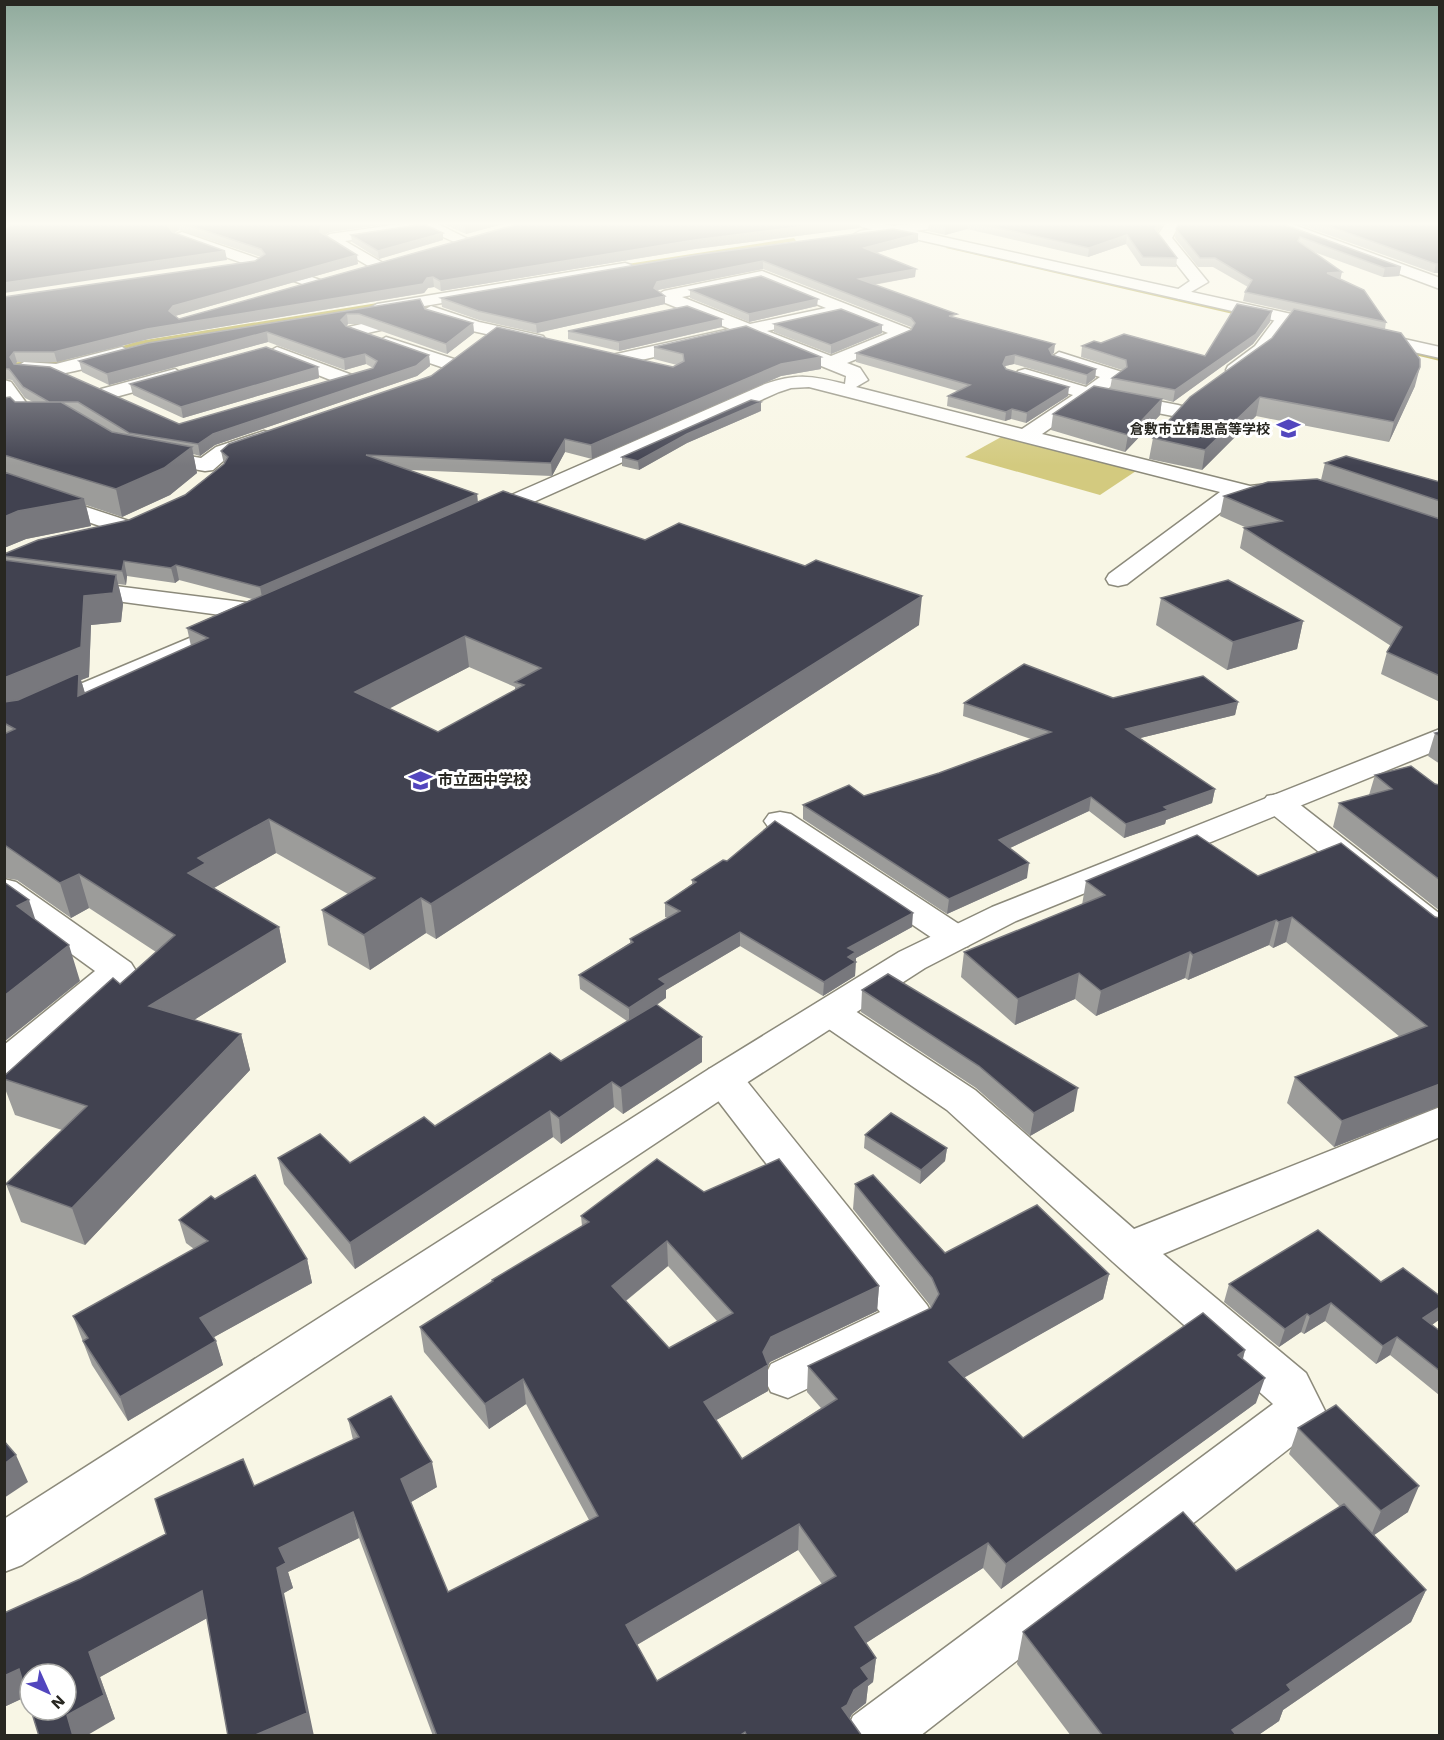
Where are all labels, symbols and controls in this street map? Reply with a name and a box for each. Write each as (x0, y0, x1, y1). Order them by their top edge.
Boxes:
school or university icon: 倉敷市立精思高等学校 (1275, 416, 1301, 442)
place label: 倉敷市立精思高等学校 (1130, 421, 1270, 437)
school or university icon: 市立西中学校 (407, 767, 433, 793)
place label: 市立西中学校 (438, 771, 528, 789)
north arrow (18, 1662, 78, 1722)
text: N (47, 1691, 69, 1713)

